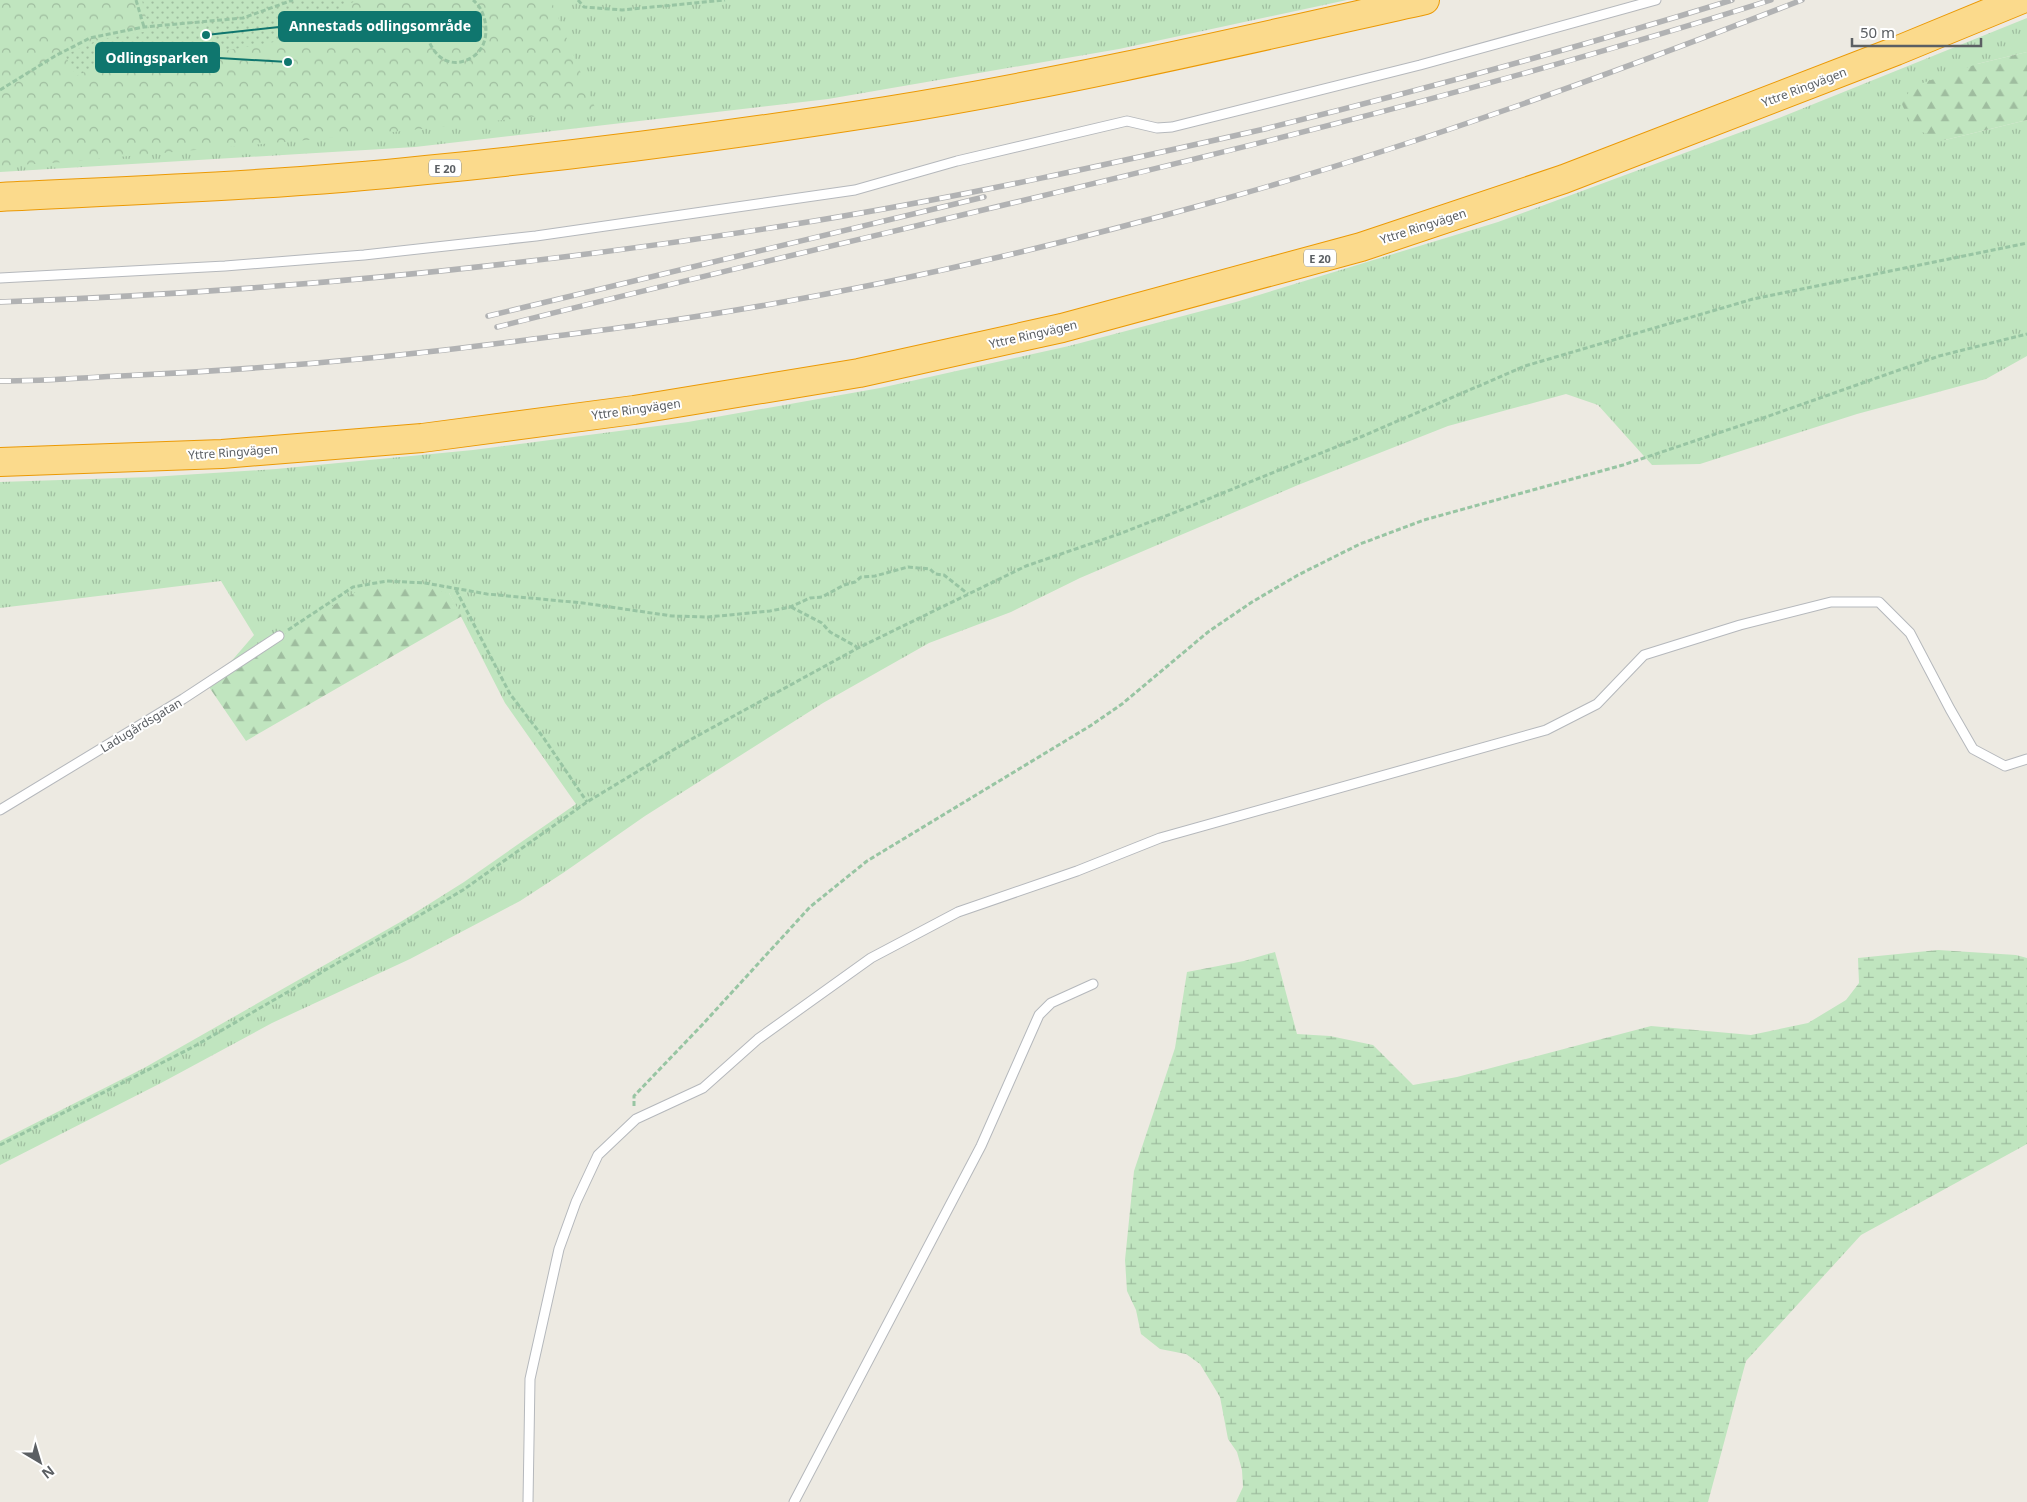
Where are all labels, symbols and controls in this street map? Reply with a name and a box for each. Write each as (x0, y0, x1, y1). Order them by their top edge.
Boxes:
callout: Annestads odlingsområde (279, 12, 481, 41)
scale bar (1852, 15, 1981, 47)
text: Annestads odlingsområde (289, 16, 471, 35)
text: 50 m (1860, 22, 1895, 42)
callout: Odlingsparken (96, 43, 219, 72)
text: Odlingsparken (106, 48, 208, 67)
street label: Yttre Ringvägen (1759, 63, 1849, 111)
road number: E 20 (429, 160, 461, 177)
street label: Yttre Ringvägen (1378, 204, 1468, 248)
road number: E 20 (1304, 250, 1336, 266)
street label: Yttre Ringvägen (987, 316, 1079, 352)
street label: Yttre Ringvägen (590, 394, 682, 424)
street label: Yttre Ringvägen (188, 440, 278, 464)
street label: Ladugårdsgatan (97, 694, 185, 756)
north arrow (15, 1437, 65, 1487)
text: N (38, 1462, 59, 1484)

